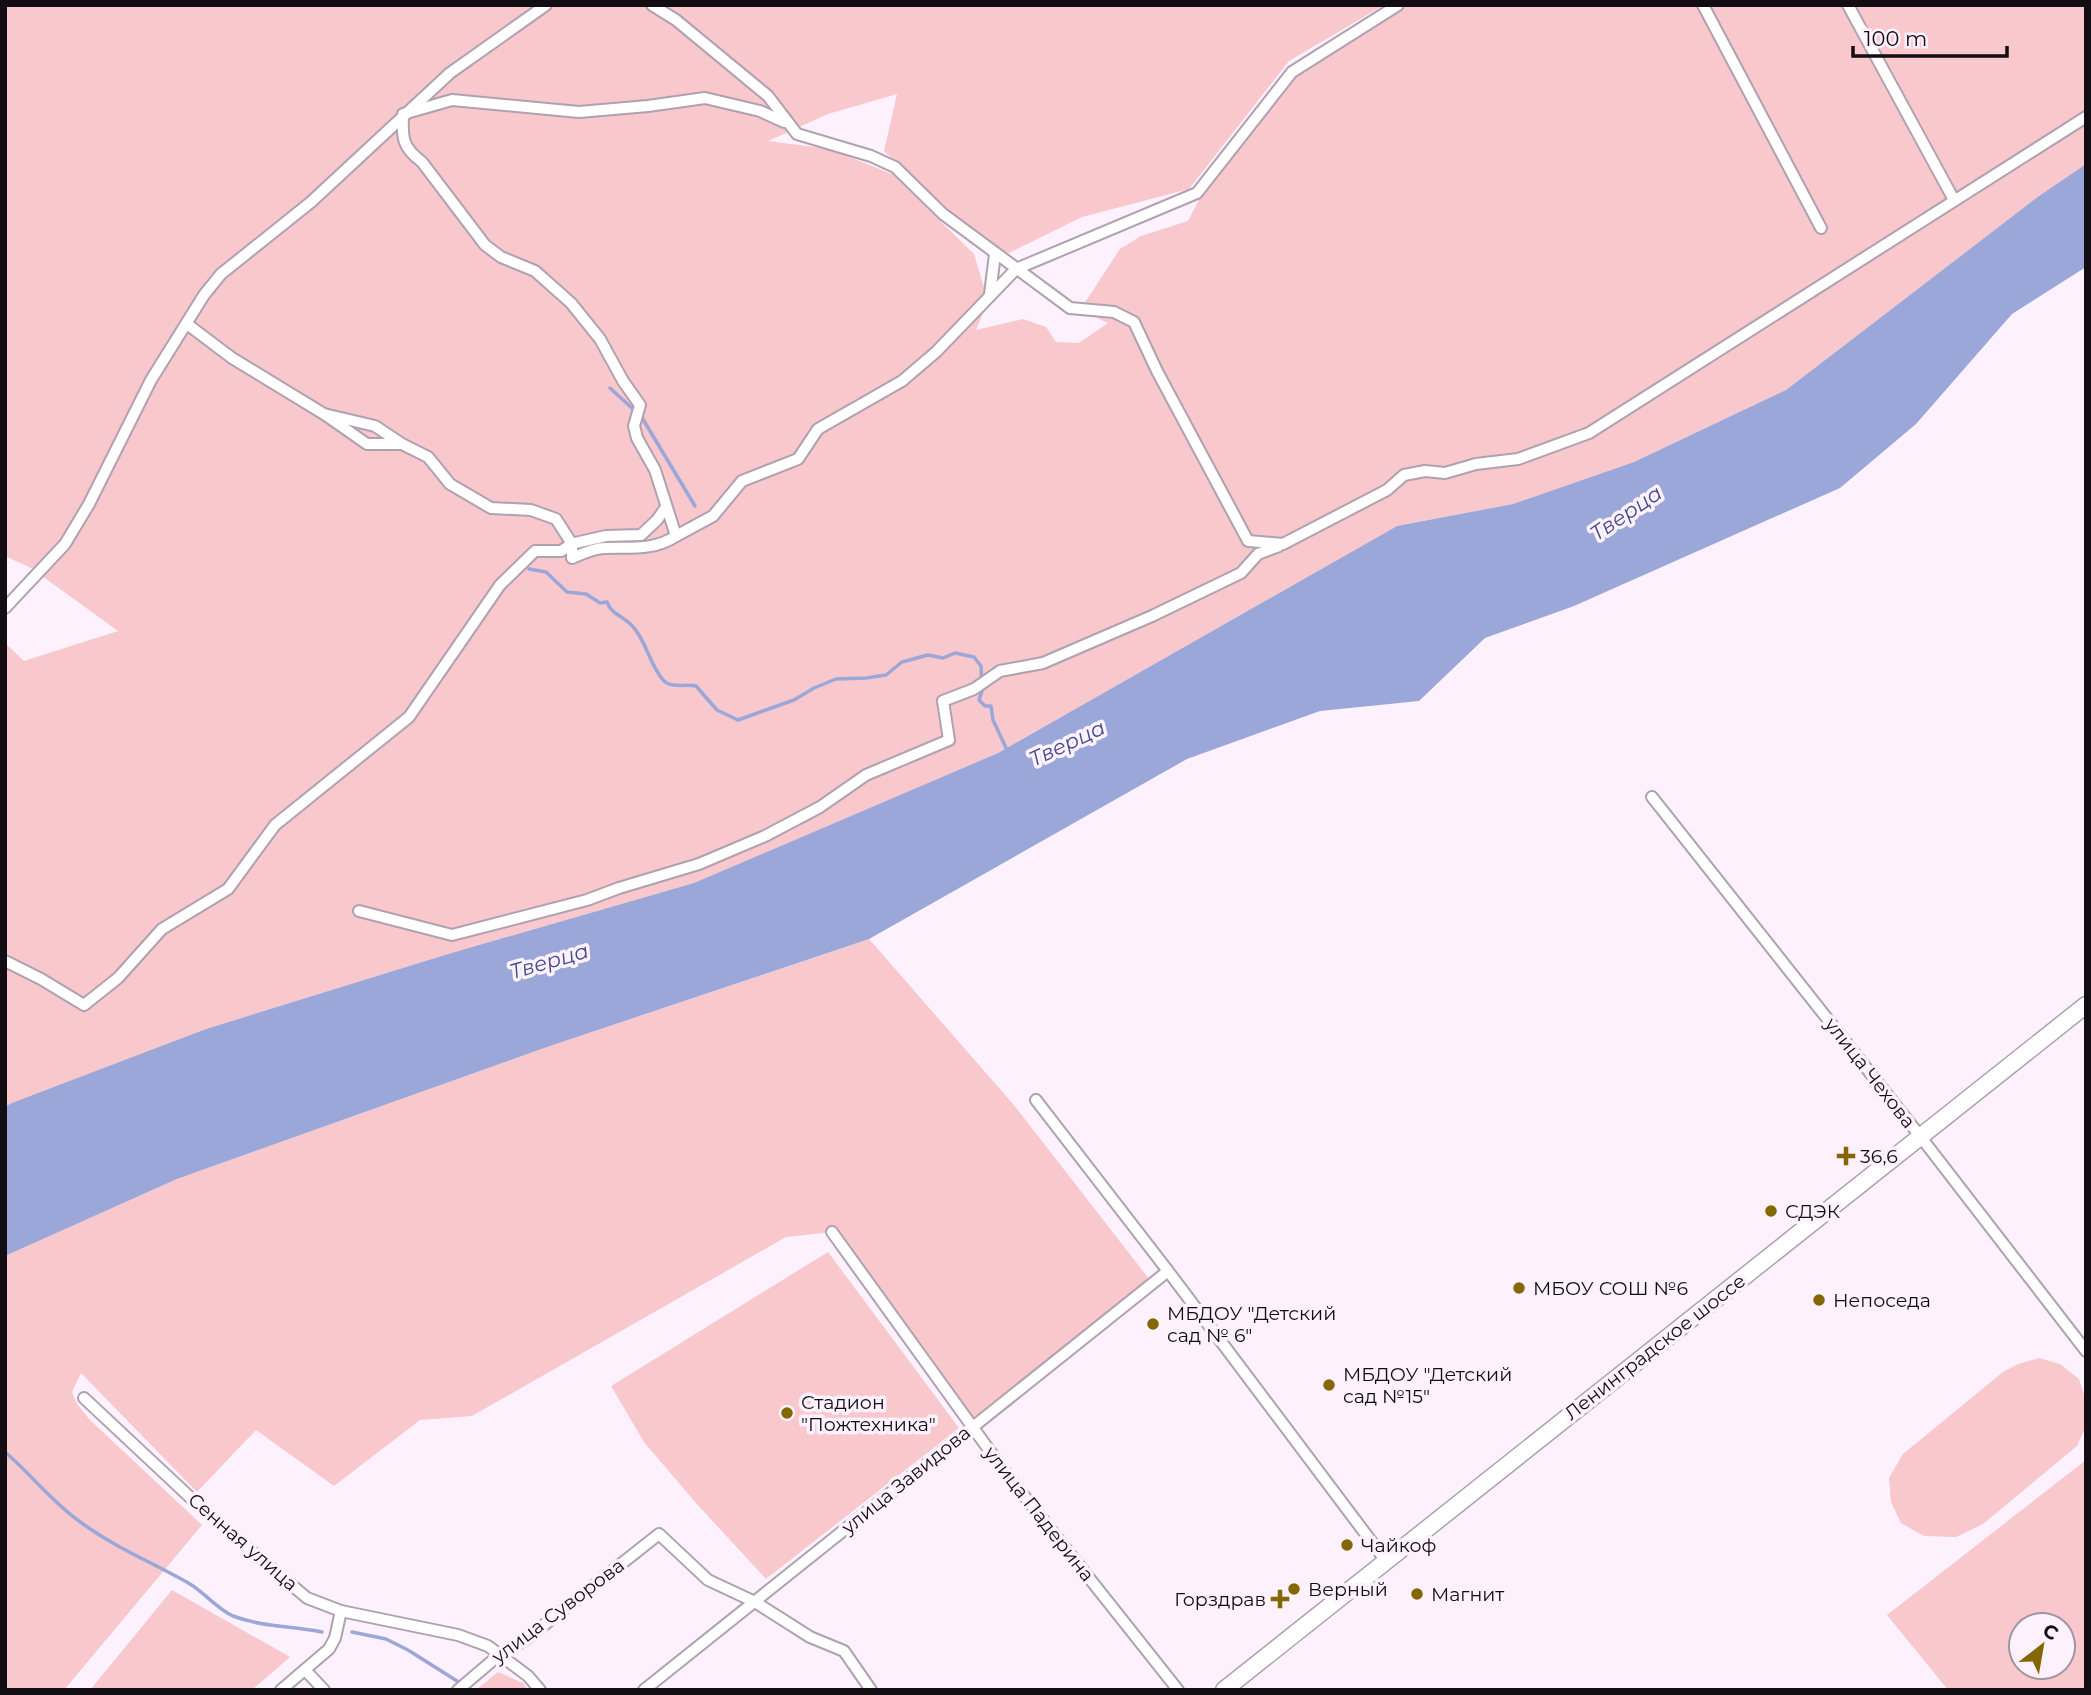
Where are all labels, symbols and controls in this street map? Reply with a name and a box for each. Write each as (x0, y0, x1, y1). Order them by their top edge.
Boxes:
scale bar (1853, 14, 2007, 58)
text: 100 m (1864, 26, 1927, 51)
water label: Тверца (1585, 480, 1667, 546)
water label: Тверца (1025, 715, 1109, 771)
water label: Тверца (507, 938, 591, 984)
street label: улица Чехова (1819, 1012, 1920, 1133)
place label: 36,6 (1860, 1145, 1898, 1168)
marker: 36,6 (1838, 1148, 1854, 1164)
place label: СДЭК (1785, 1200, 1840, 1223)
marker: СДЭК (1763, 1203, 1779, 1219)
street label: Ленинградское шоссе (1560, 1269, 1750, 1425)
place label: МБОУ СОШ №6 (1533, 1277, 1688, 1300)
marker: МБОУ СОШ №6 (1511, 1280, 1527, 1296)
place label: Непоседа (1833, 1289, 1931, 1312)
marker: Непоседа (1811, 1292, 1827, 1308)
place label: МБДОУ "Детский сад № 6" (1167, 1302, 1336, 1347)
marker: МБДОУ "Детский сад № 6" (1145, 1316, 1161, 1332)
place label: МБДОУ "Детский сад №15" (1343, 1363, 1512, 1408)
marker: МБДОУ "Детский сад №15" (1321, 1377, 1337, 1393)
place label: Стадион "Пожтехника" (801, 1391, 936, 1436)
marker: Стадион "Пожтехника" (779, 1405, 795, 1421)
street label: улица Завидова (836, 1421, 975, 1540)
street label: улица Падерина (978, 1441, 1099, 1586)
street label: Сенная улица (184, 1488, 302, 1596)
place label: Чайкоф (1361, 1534, 1436, 1557)
marker: Чайкоф (1339, 1537, 1355, 1553)
street label: улица Суворова (486, 1554, 629, 1669)
place label: Верный (1308, 1578, 1388, 1601)
marker: Верный (1286, 1581, 1302, 1597)
place label: Магнит (1431, 1583, 1504, 1606)
marker: Магнит (1409, 1586, 1425, 1602)
place label: Горздрав (1174, 1588, 1266, 1611)
marker: Горздрав (1272, 1591, 1288, 1607)
north arrow (2007, 1611, 2077, 1681)
text: С (2039, 1618, 2063, 1645)

